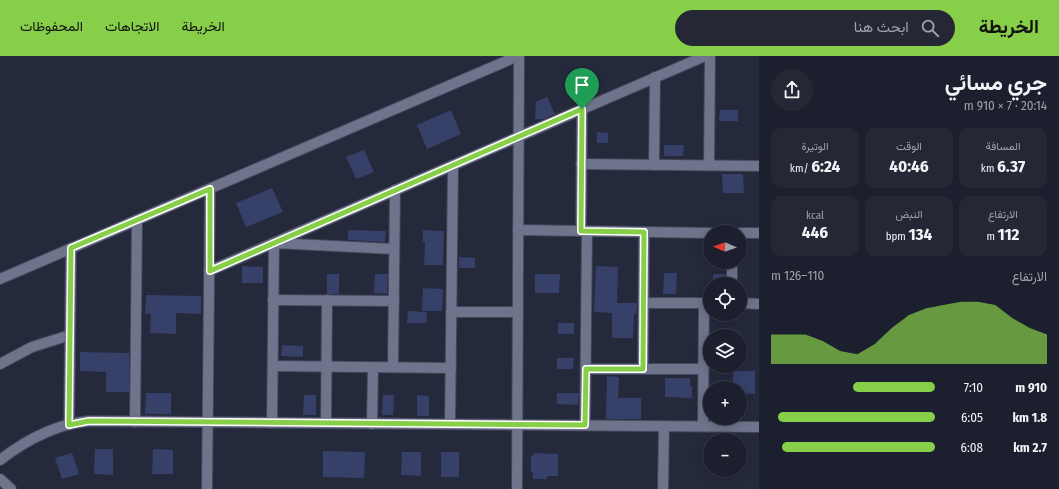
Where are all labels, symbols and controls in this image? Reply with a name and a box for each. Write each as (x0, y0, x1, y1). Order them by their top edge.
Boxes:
search box (675, 10, 955, 46)
text: الخريطة (979, 15, 1039, 38)
icon: search (919, 17, 941, 39)
text: المحفوظات (20, 18, 83, 35)
text: الاتجاهات (105, 18, 159, 35)
text: الخريطة (181, 18, 225, 35)
text: ابحث هنا (854, 18, 909, 36)
pin (565, 68, 599, 109)
button: share (771, 69, 813, 111)
text: جري مسائي (945, 69, 1047, 96)
icon: arrive (571, 74, 593, 96)
text: 20:14 · 7 × 910 m (964, 98, 1047, 113)
text: الوتيرة (802, 140, 828, 153)
text: الوقت (896, 140, 922, 153)
text: المسافة (986, 140, 1020, 153)
text: 6:24 (811, 156, 840, 177)
text: 40:46 (889, 156, 929, 177)
text: 6.37 (997, 156, 1025, 177)
text: /km (790, 162, 811, 175)
text: km (981, 162, 997, 175)
text: النبض (895, 208, 923, 221)
text: الارتفاع (988, 208, 1018, 221)
text: kcal (806, 209, 824, 222)
text: 446 (802, 222, 828, 243)
text: 134 (908, 224, 932, 245)
text: 112 (998, 224, 1020, 245)
north arrow (703, 225, 747, 269)
map controls (703, 225, 747, 477)
text: bpm (886, 230, 908, 243)
text: m (986, 230, 998, 243)
text: 110–126 m (771, 268, 824, 283)
text: الارتفاع (1012, 269, 1047, 284)
button: locate (703, 277, 747, 321)
button: layers (703, 329, 747, 373)
text: 7:10 (964, 380, 983, 395)
text: 910 m (1015, 380, 1047, 395)
button: + (703, 381, 747, 425)
text: 6:05 (961, 410, 983, 425)
text: 1.8 km (1012, 410, 1047, 425)
button: − (703, 433, 747, 477)
text: 6:08 (961, 440, 983, 455)
text: 2.7 km (1013, 440, 1047, 455)

